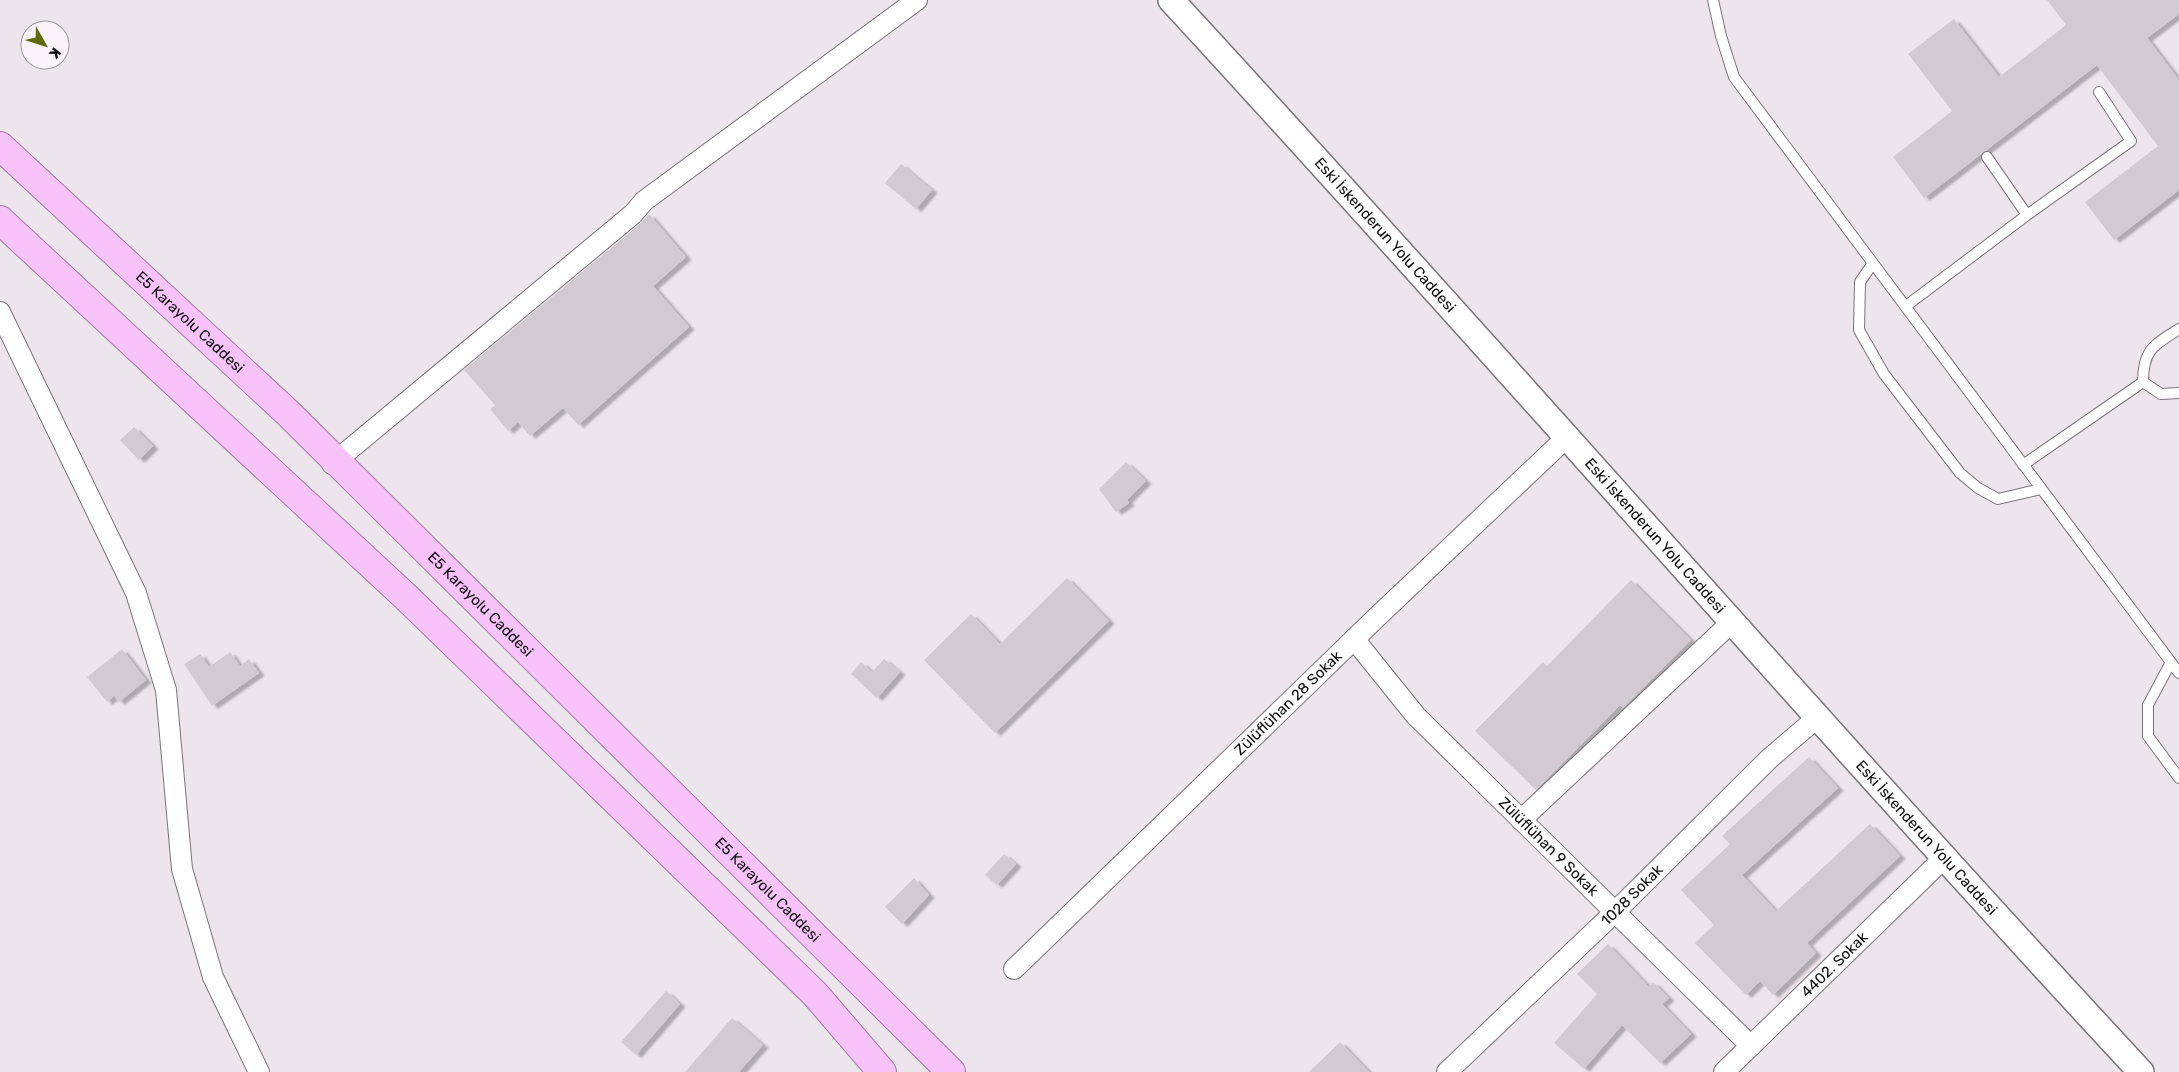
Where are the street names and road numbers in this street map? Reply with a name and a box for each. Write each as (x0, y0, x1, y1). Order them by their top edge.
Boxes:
street label: Eski İskenderun Yolu Caddesi (1311, 154, 1460, 316)
street label: E5 Karayolu Caddesi (132, 267, 248, 377)
street label: Eski İskenderun Yolu Caddesi (1581, 454, 1729, 617)
street label: E5 Karayolu Caddesi (424, 548, 537, 660)
street label: Zülüflühan 28 Sokak (1231, 647, 1346, 759)
street label: Eski İskenderun Yolu Caddesi (1852, 757, 2001, 919)
street label: Zülüflühan 9 Sokak (1495, 794, 1602, 900)
street label: E5 Karayolu Caddesi (711, 834, 824, 946)
street label: 1028 Sokak (1597, 860, 1667, 929)
street label: 4402. Sokak (1797, 928, 1872, 1001)

